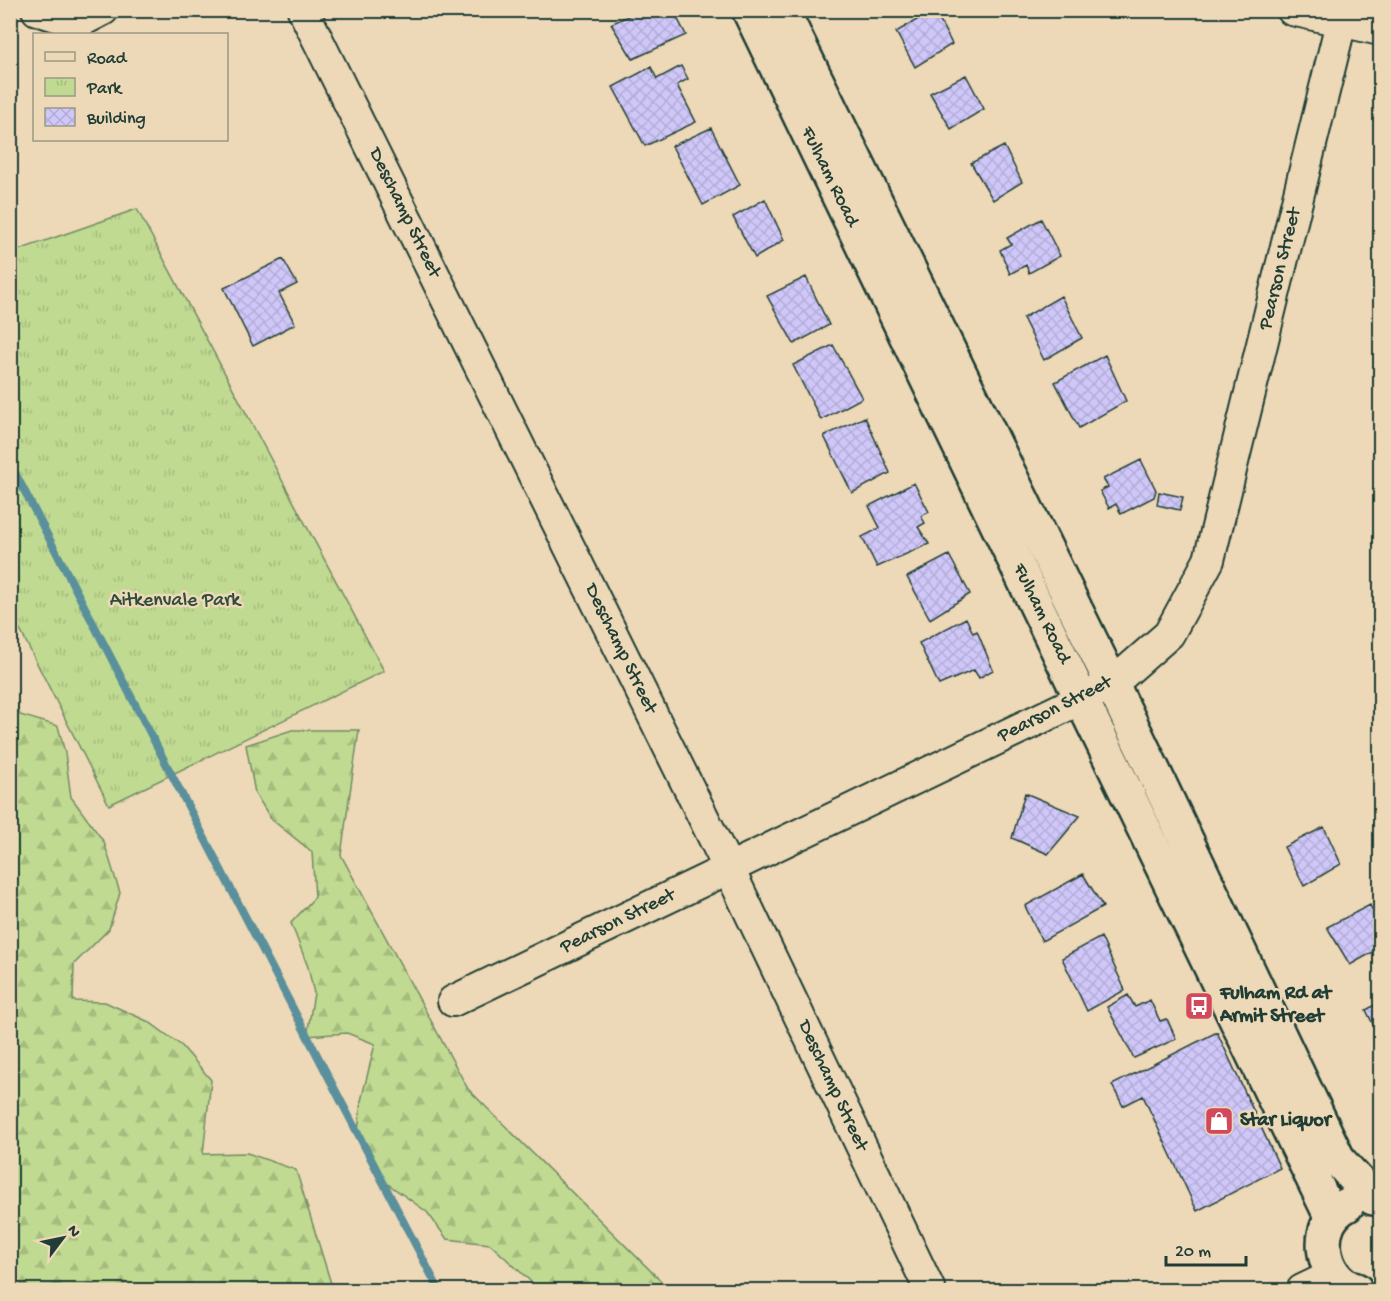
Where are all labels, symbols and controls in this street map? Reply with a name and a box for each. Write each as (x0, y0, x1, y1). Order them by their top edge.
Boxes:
legend (33, 33, 228, 141)
text: Road (87, 49, 128, 70)
text: Park (86, 79, 123, 100)
text: Building (86, 109, 146, 130)
street label: Fulham Road (794, 122, 864, 233)
street label: Deschamp Street (362, 143, 446, 283)
street label: Pearson Street (1254, 204, 1308, 333)
street label: Fulham Road (1006, 559, 1076, 670)
street label: Deschamp Street (578, 579, 662, 719)
park label: Aitkenvale Park (110, 590, 242, 613)
street label: Pearson Street (993, 671, 1117, 749)
street label: Pearson Street (556, 883, 681, 960)
place label: Fulham Rd at Armit Street (1219, 983, 1333, 1029)
bus stop icon: Fulham Rd at Armit Street (1183, 990, 1215, 1022)
street label: Deschamp Street (791, 1015, 873, 1157)
shop icon: Star Liquor (1203, 1105, 1235, 1137)
place label: Star Liquor (1240, 1110, 1333, 1133)
north arrow (33, 1208, 93, 1268)
text: N (62, 1222, 84, 1242)
scale bar (1166, 1229, 1246, 1267)
text: 20 m (1175, 1242, 1211, 1263)

